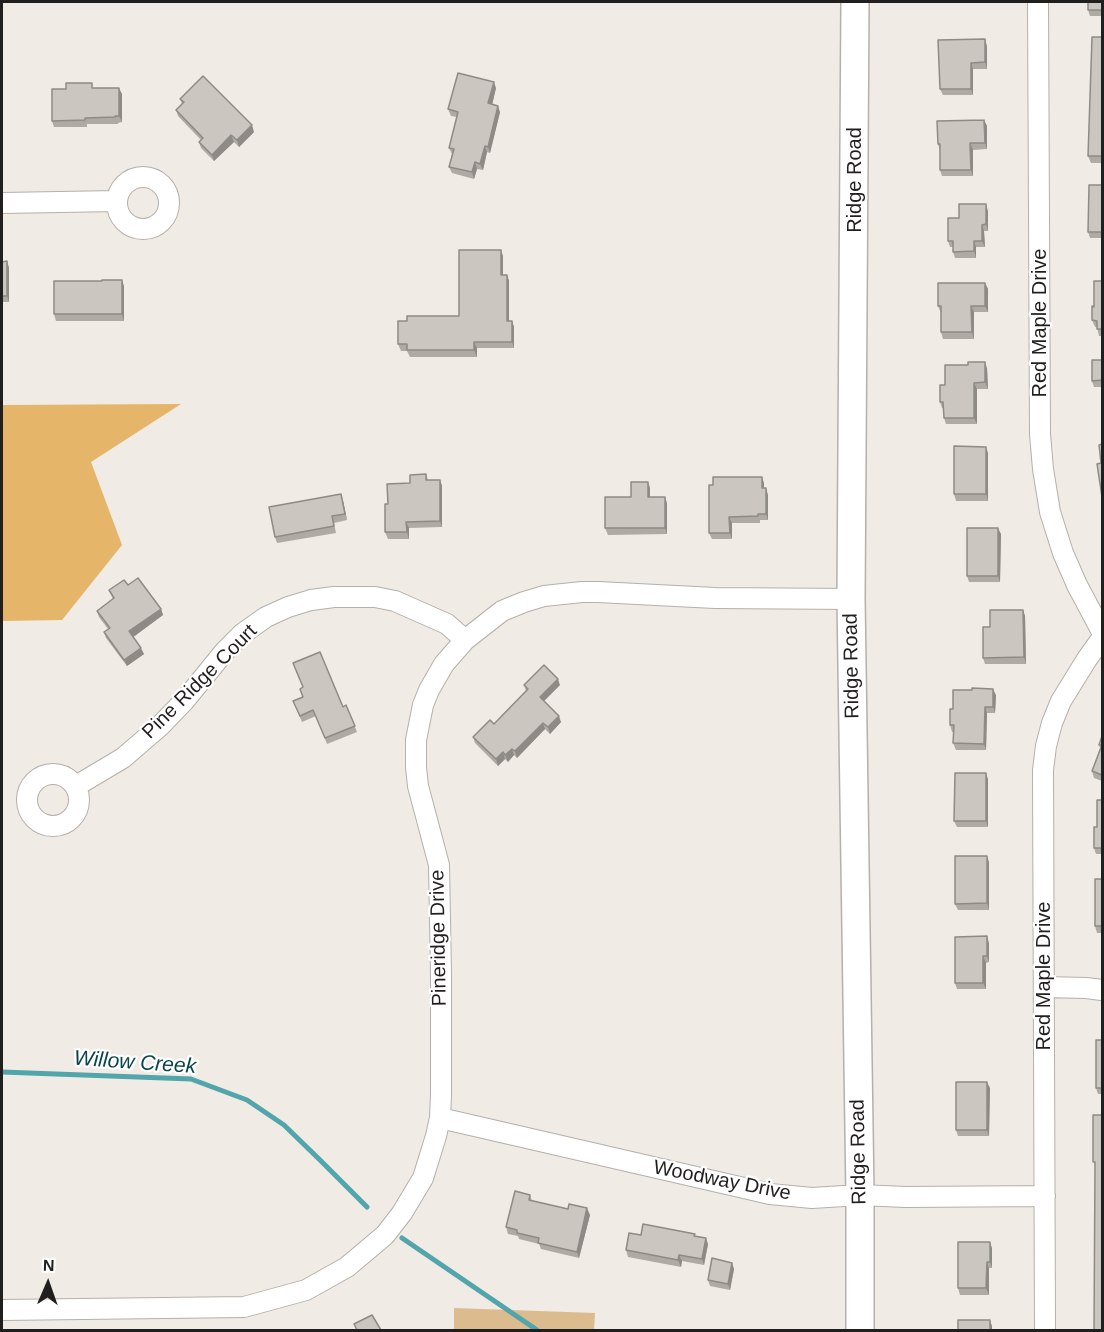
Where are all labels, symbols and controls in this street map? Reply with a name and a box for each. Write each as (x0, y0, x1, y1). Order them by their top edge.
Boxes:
street label: Ridge Road (843, 127, 867, 233)
street label: Red Maple Drive (1028, 249, 1052, 397)
street label: Ridge Road (839, 613, 865, 719)
street label: Pine Ridge Court (138, 620, 262, 744)
street label: Pineridge Drive (426, 869, 452, 1007)
street label: Red Maple Drive (1032, 902, 1056, 1050)
water label: Willow Creek (73, 1046, 197, 1080)
street label: Ridge Road (846, 1099, 872, 1205)
street label: Woodway Drive (651, 1156, 793, 1206)
north arrow (18, 1254, 78, 1314)
text: N (43, 1257, 55, 1274)

